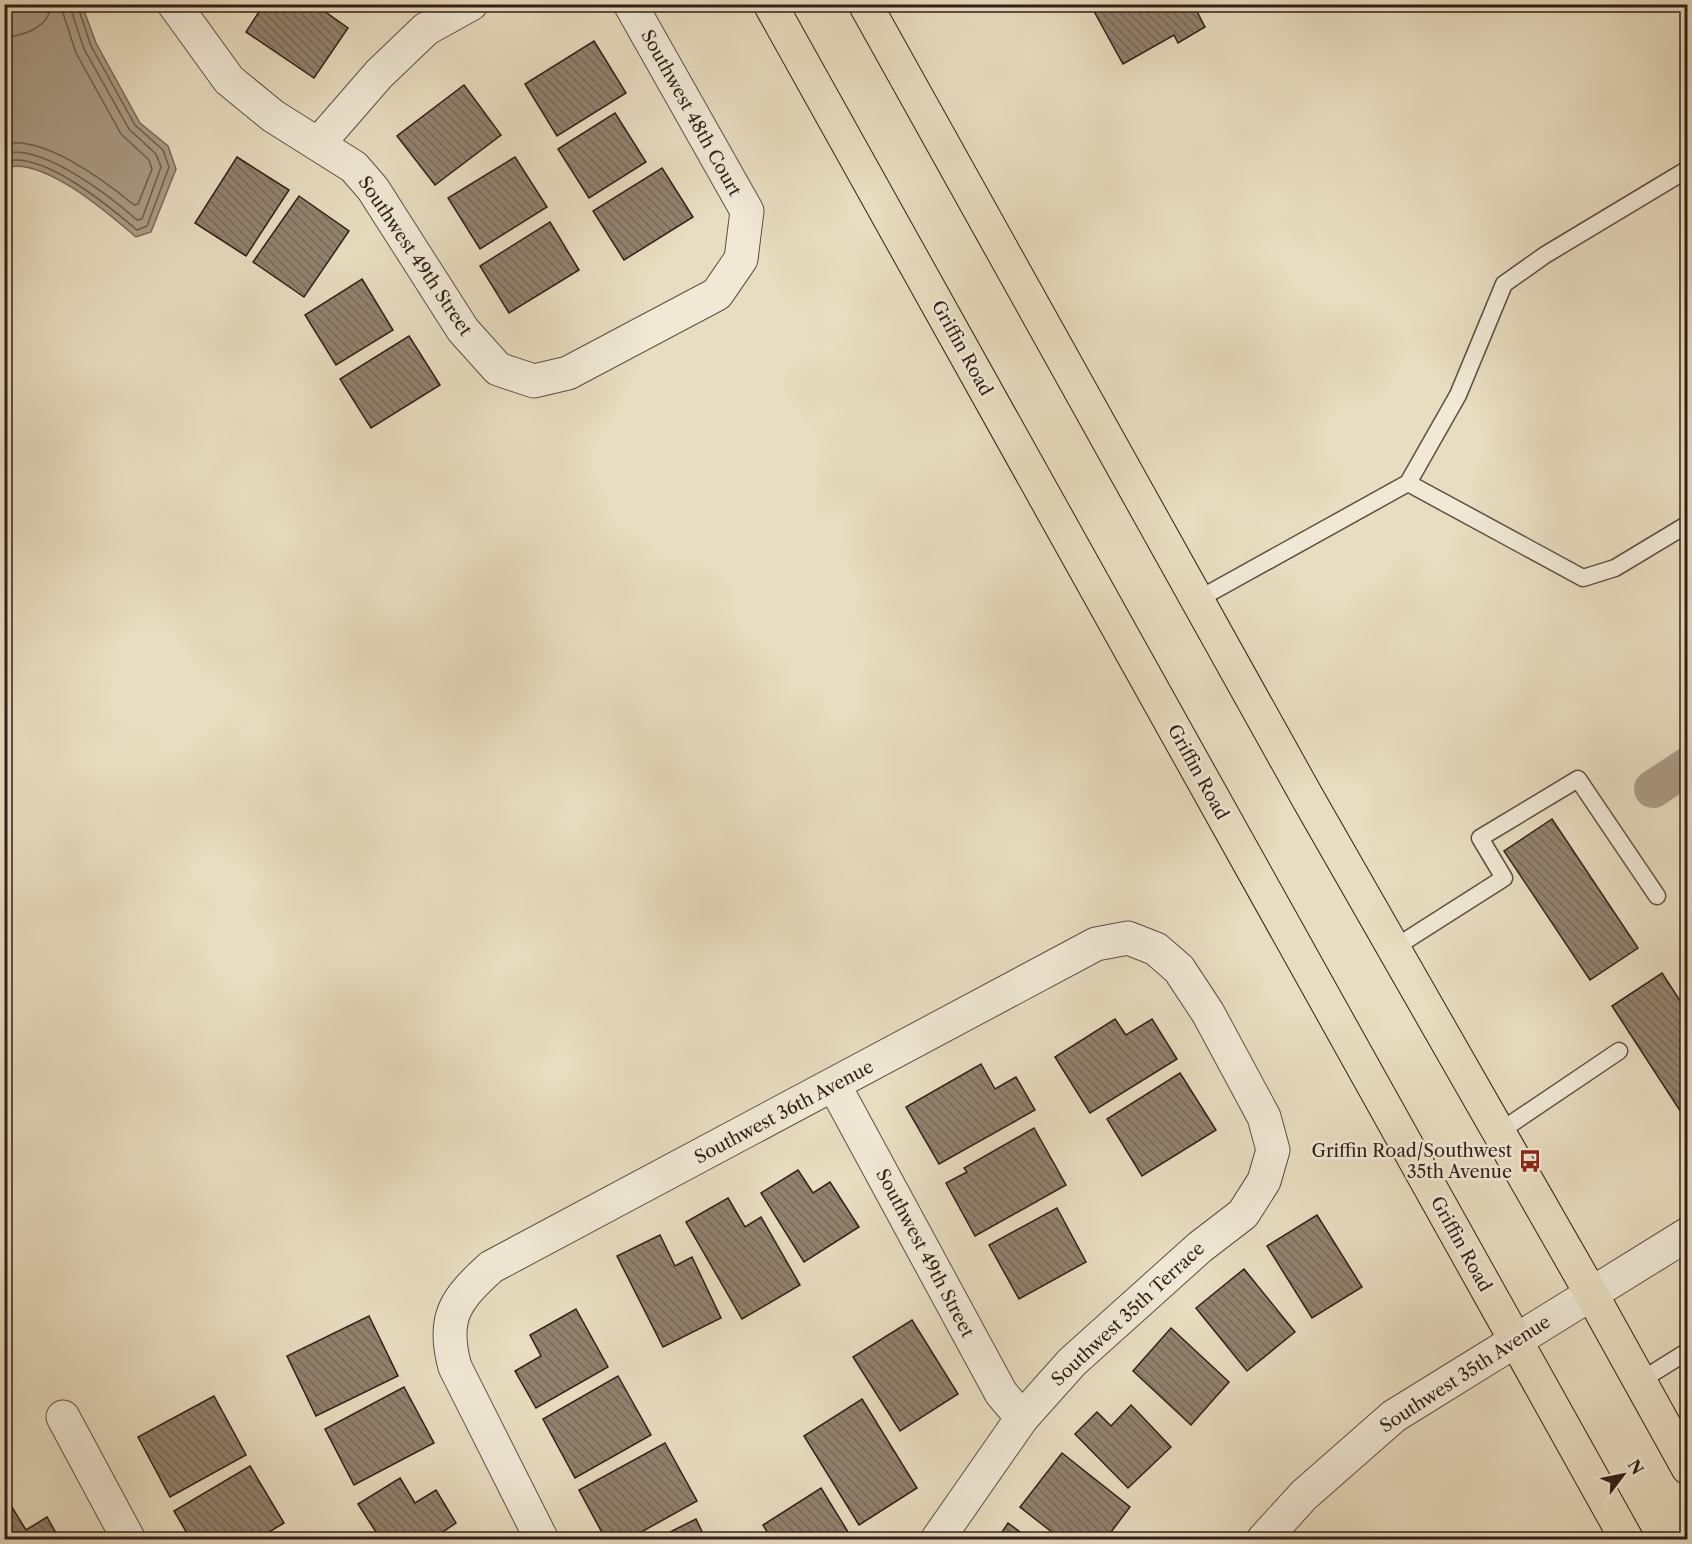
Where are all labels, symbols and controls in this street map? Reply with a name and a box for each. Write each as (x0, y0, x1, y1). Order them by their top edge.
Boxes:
street label: Southwest 48th Court (636, 26, 746, 201)
street label: Southwest 49th Street (353, 172, 477, 341)
street label: Griffin Road (927, 297, 997, 399)
street label: Griffin Road (1163, 721, 1233, 823)
street label: Southwest 36th Avenue (691, 1055, 877, 1169)
place label: Griffin Road/Southwest 35th Avenue (1311, 1140, 1513, 1183)
bus stop icon: Griffin Road/Southwest 35th Avenue (1517, 1148, 1543, 1174)
street label: Southwest 49th Street (871, 1165, 979, 1342)
street label: Griffin Road (1426, 1193, 1496, 1295)
street label: Southwest 35th Terrace (1047, 1237, 1209, 1391)
street label: Southwest 35th Avenue (1376, 1311, 1554, 1437)
north arrow (1593, 1445, 1653, 1505)
text: N (1624, 1456, 1648, 1478)

